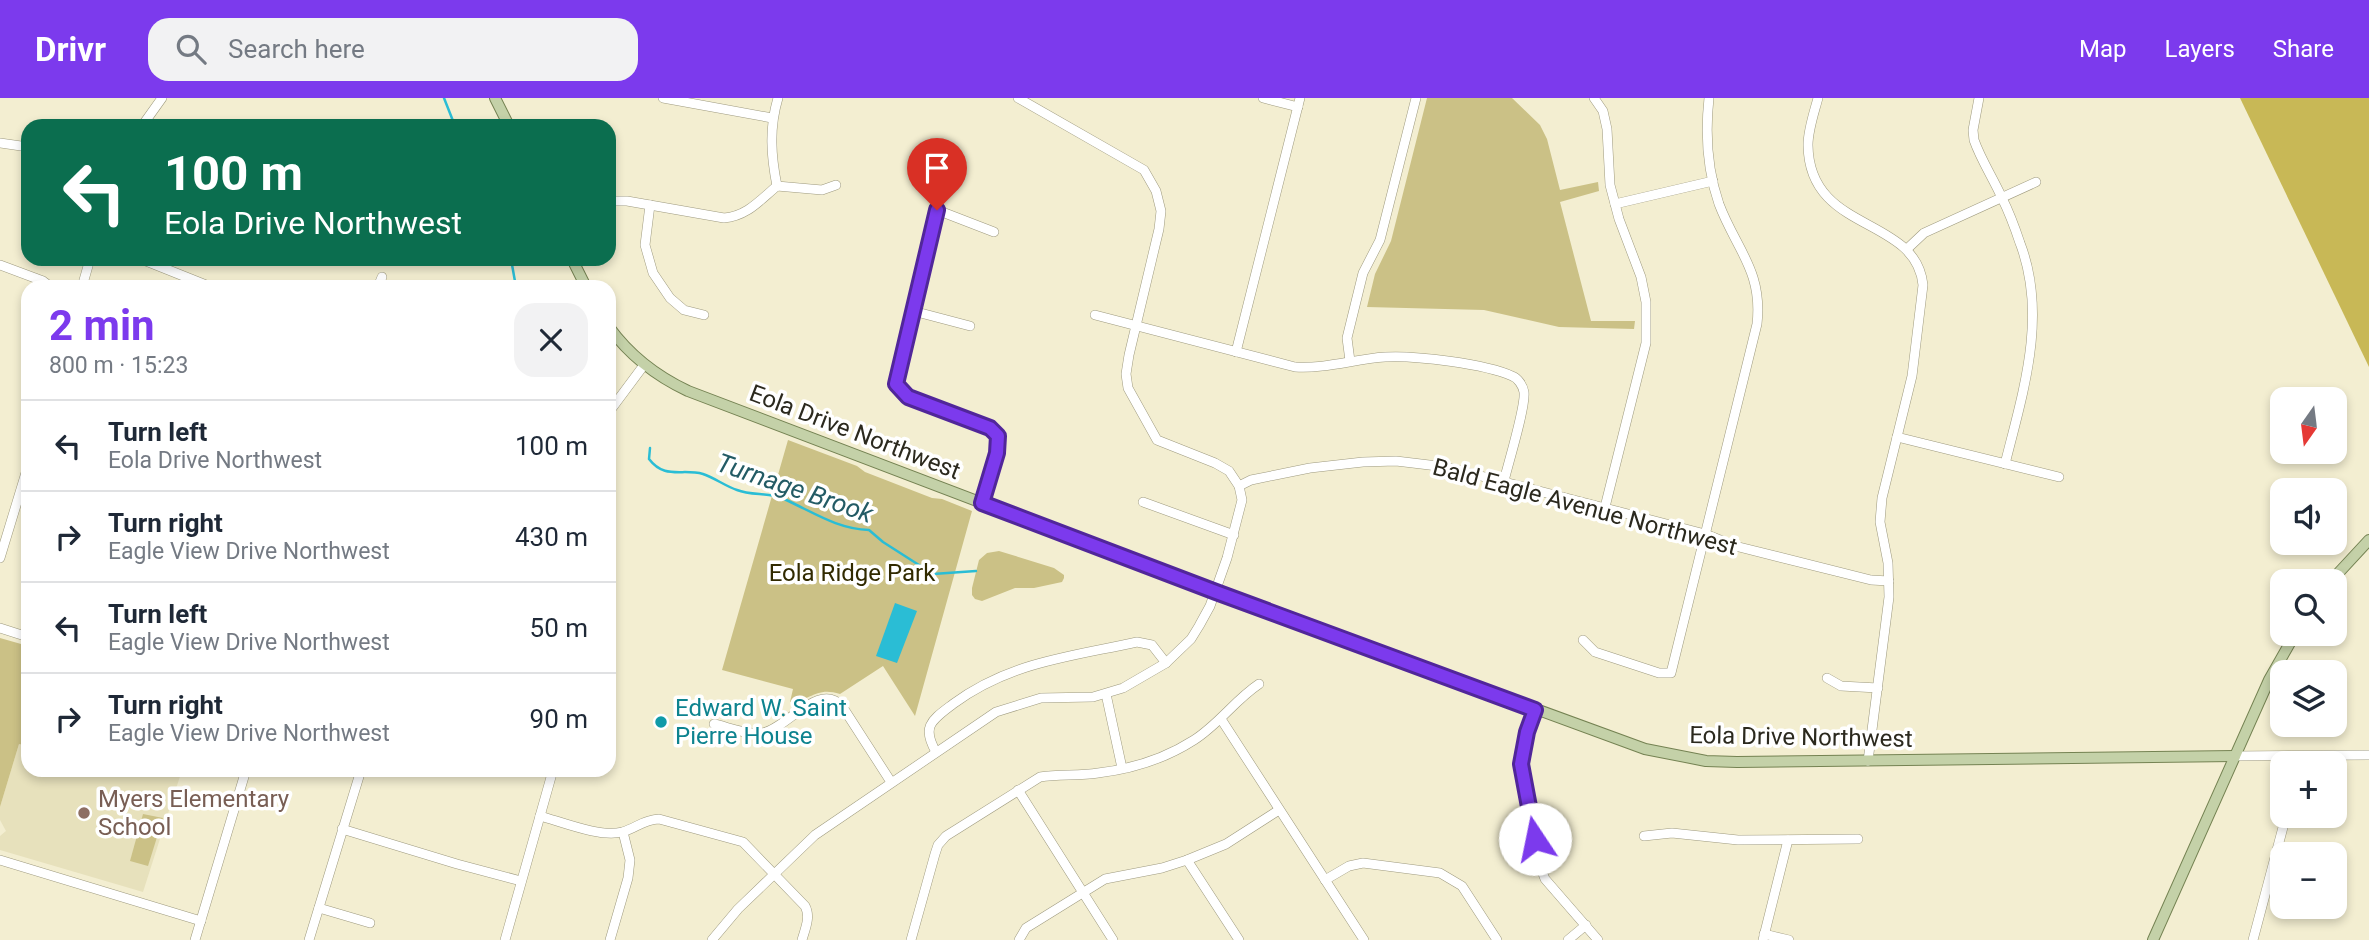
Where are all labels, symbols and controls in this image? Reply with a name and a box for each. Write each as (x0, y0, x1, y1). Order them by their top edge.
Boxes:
search box (148, 18, 638, 81)
text: Drivr (35, 30, 106, 69)
icon: search (172, 30, 210, 68)
text: Search here (228, 34, 365, 64)
text: Map (2079, 35, 2127, 63)
text: Layers (2165, 35, 2235, 63)
text: Share (2273, 35, 2334, 63)
pin (907, 138, 967, 210)
text: 100 m (164, 145, 303, 202)
icon: left (49, 147, 140, 238)
icon: arrive (918, 149, 956, 187)
text: Eola Drive Northwest (164, 204, 462, 242)
text: 2 min (49, 301, 155, 350)
button: close (514, 303, 588, 377)
text: 800 m · 15:23 (49, 352, 188, 379)
street label: Eola Drive Northwest (746, 379, 964, 485)
north arrow (2270, 387, 2347, 464)
map controls (2270, 387, 2347, 919)
text: Turn left (108, 417, 207, 447)
icon: left (49, 427, 87, 465)
text: 100 m (515, 431, 588, 461)
text: Eola Drive Northwest (108, 447, 322, 474)
water label: Turnage Brook (713, 447, 878, 529)
street label: Bald Eagle Avenue Northwest (1430, 453, 1740, 561)
button: sound (2270, 478, 2347, 555)
text: Turn right (108, 508, 223, 538)
icon: right (49, 518, 87, 556)
text: 430 m (515, 522, 588, 552)
text: Eagle View Drive Northwest (108, 538, 390, 565)
park label: Eola Ridge Park (769, 559, 936, 587)
button: search (2270, 569, 2347, 646)
text: Turn left (108, 599, 207, 629)
icon: left (49, 609, 87, 647)
text: 50 m (530, 613, 588, 643)
text: Eagle View Drive Northwest (108, 629, 390, 656)
button: layers (2270, 660, 2347, 737)
text: Turn right (108, 690, 223, 720)
place label: Edward W. Saint Pierre House (675, 694, 847, 750)
icon: right (49, 700, 87, 738)
text: 90 m (530, 704, 588, 734)
marker: Edward W. Saint Pierre House (653, 714, 669, 730)
text: Eagle View Drive Northwest (108, 720, 390, 747)
street label: Eola Drive Northwest (1689, 721, 1913, 753)
button: + (2270, 751, 2347, 828)
place label: Myers Elementary School (98, 785, 290, 841)
position arrow (1498, 802, 1572, 876)
marker: Myers Elementary School (76, 805, 92, 821)
button: − (2270, 842, 2347, 919)

